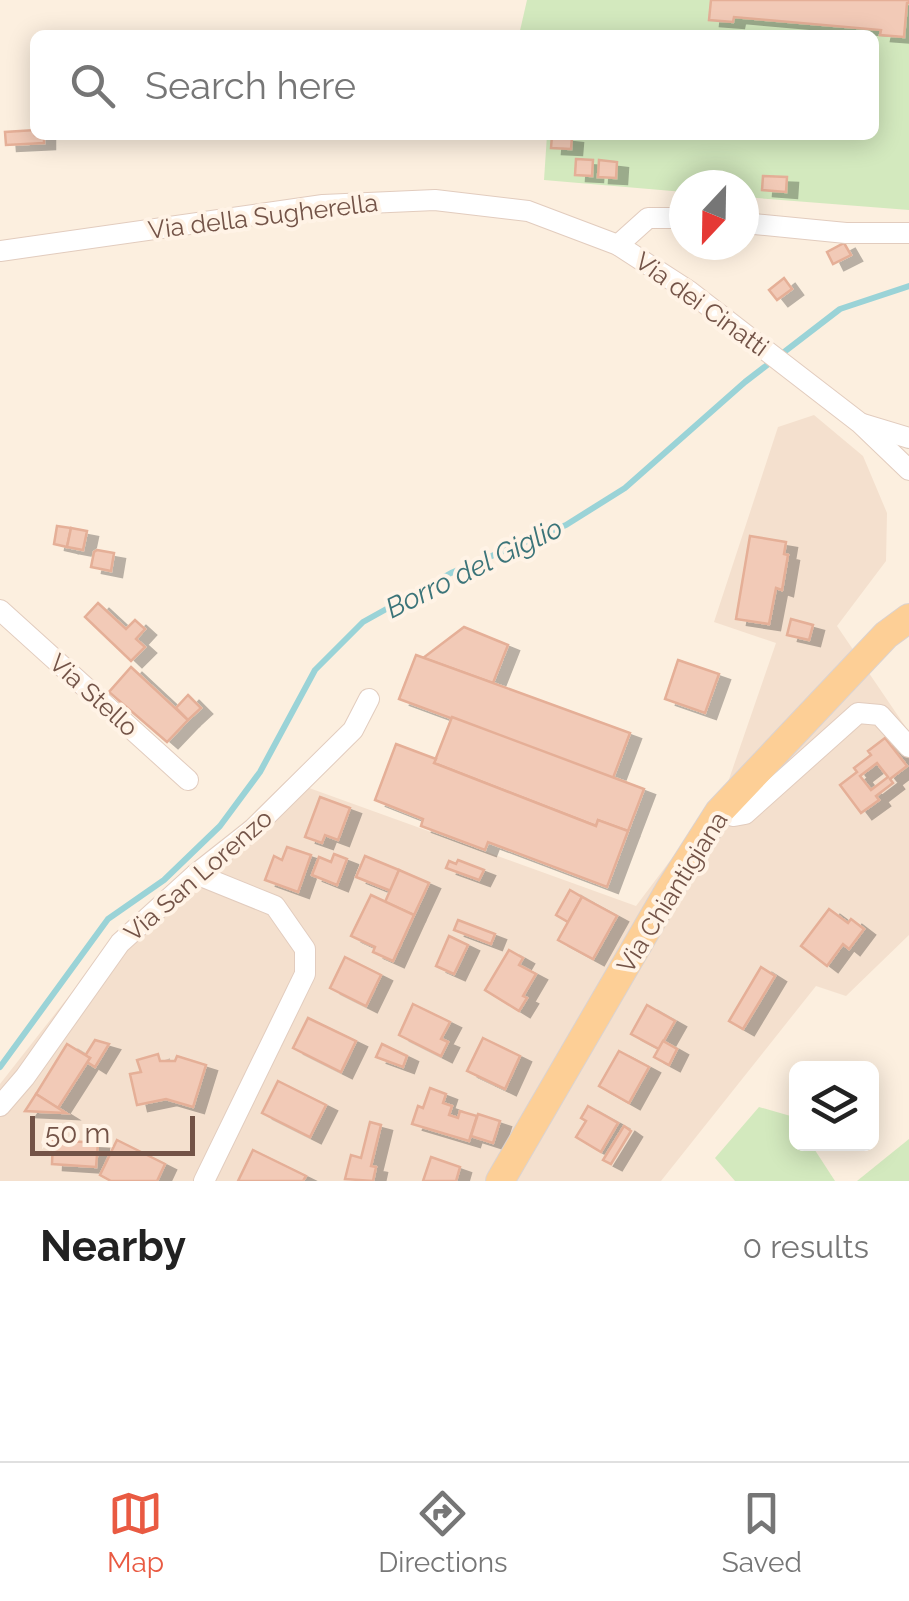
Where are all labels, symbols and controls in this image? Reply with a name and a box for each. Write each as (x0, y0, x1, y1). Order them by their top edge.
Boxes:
search box (30, 30, 879, 140)
icon: search (65, 58, 120, 113)
text: Search here (145, 63, 356, 108)
north arrow (669, 170, 759, 260)
street label: Via della Sugherella (146, 187, 380, 245)
street label: Via dei Cinatti (630, 246, 774, 362)
water label: Borro del Giglio (380, 511, 568, 625)
street label: Via Stello (44, 647, 144, 743)
street label: Via San Lorenzo (118, 803, 278, 947)
street label: Via Chiantigiana (610, 806, 734, 978)
map controls (789, 1061, 879, 1151)
button: layers (789, 1061, 879, 1151)
scale bar (30, 1111, 195, 1156)
text: 50 m (45, 1117, 110, 1150)
text: Nearby (40, 1222, 186, 1271)
text: 0 results (742, 1228, 869, 1265)
tab: Map (107, 1486, 164, 1579)
tab: Directions (378, 1486, 508, 1579)
tab: Saved (722, 1486, 802, 1579)

